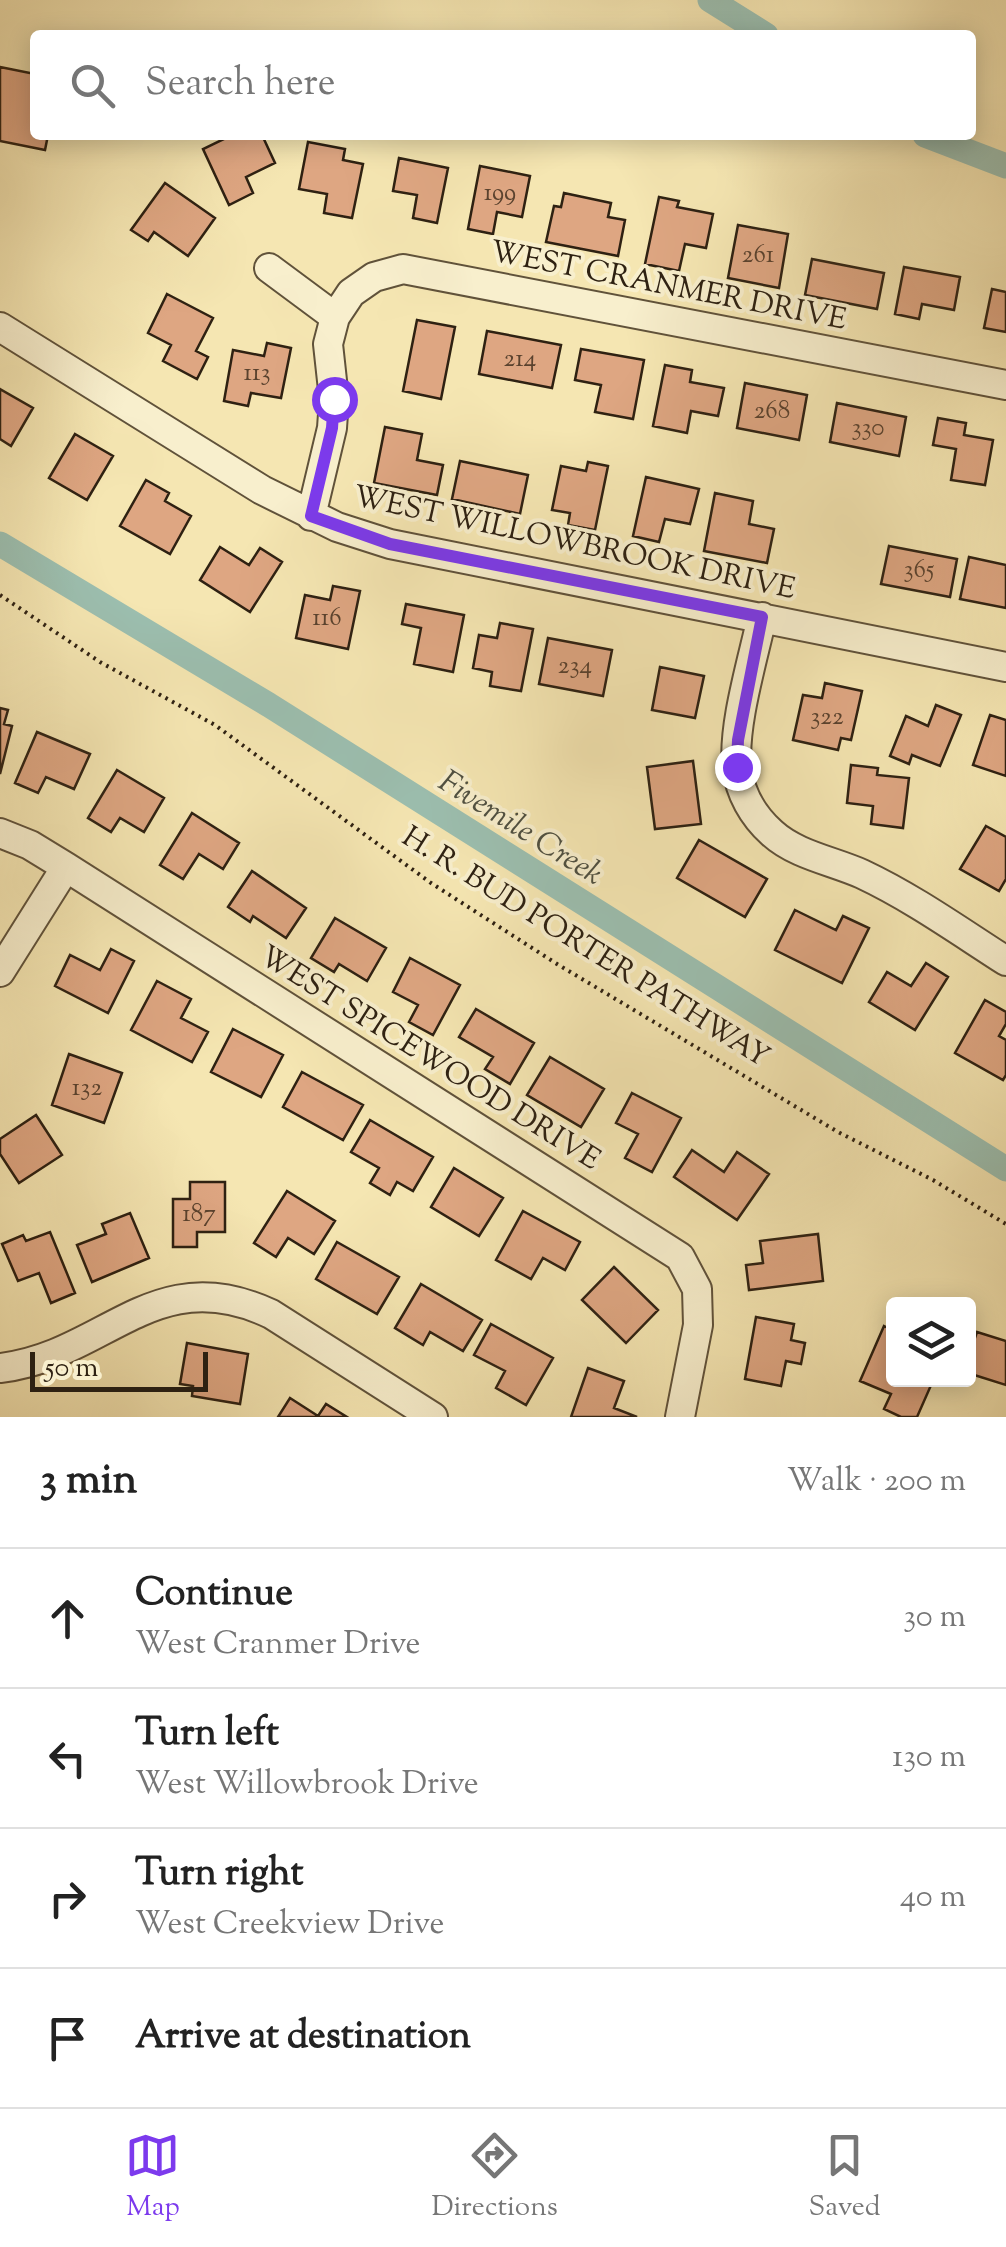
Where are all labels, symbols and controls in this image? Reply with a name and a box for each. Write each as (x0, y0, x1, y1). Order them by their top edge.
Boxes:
search box (30, 30, 976, 140)
icon: search (65, 58, 120, 113)
text: Search here (145, 58, 336, 112)
house number: 199 (484, 176, 516, 212)
street label: WEST CRANMER DRIVE (486, 231, 850, 343)
house number: 261 (742, 238, 774, 274)
house number: 214 (504, 342, 536, 378)
house number: 113 (243, 356, 271, 392)
route start (312, 377, 358, 423)
house number: 268 (754, 394, 790, 430)
house number: 330 (851, 411, 885, 447)
street label: WEST WILLOWBROOK DRIVE (349, 476, 799, 612)
house number: 365 (904, 553, 935, 589)
house number: 116 (312, 601, 342, 637)
house number: 234 (558, 649, 592, 685)
house number: 322 (810, 700, 844, 736)
route end (715, 745, 761, 791)
water label: Fivemile Creek (428, 760, 612, 898)
street label: H. R. BUD PORTER PATHWAY (393, 817, 777, 1079)
street label: WEST SPICEWOOD DRIVE (250, 936, 608, 1182)
house number: 132 (72, 1071, 102, 1107)
house number: 187 (182, 1197, 216, 1233)
map controls (886, 1297, 976, 1387)
button: layers (886, 1297, 976, 1387)
scale bar (30, 1347, 208, 1392)
text: 50 m (45, 1349, 99, 1389)
text: 3 min (40, 1452, 137, 1512)
text: Walk · 200 m (787, 1459, 966, 1505)
text: Continue (135, 1568, 293, 1622)
icon: ahead (40, 1591, 95, 1646)
text: 30 m (903, 1595, 966, 1641)
text: West Cranmer Drive (135, 1622, 421, 1668)
text: Turn left (135, 1708, 279, 1762)
icon: left (40, 1731, 95, 1786)
text: 130 m (892, 1735, 966, 1781)
text: West Willowbrook Drive (135, 1762, 479, 1808)
text: Turn right (135, 1848, 303, 1902)
icon: right (40, 1871, 95, 1926)
text: 40 m (900, 1875, 966, 1921)
text: West Creekview Drive (135, 1902, 444, 1948)
icon: arrive (40, 2011, 95, 2066)
text: Arrive at destination (135, 2011, 471, 2065)
tab: Map (125, 2128, 180, 2228)
tab: Directions (431, 2128, 558, 2228)
tab: Saved (809, 2128, 881, 2228)

